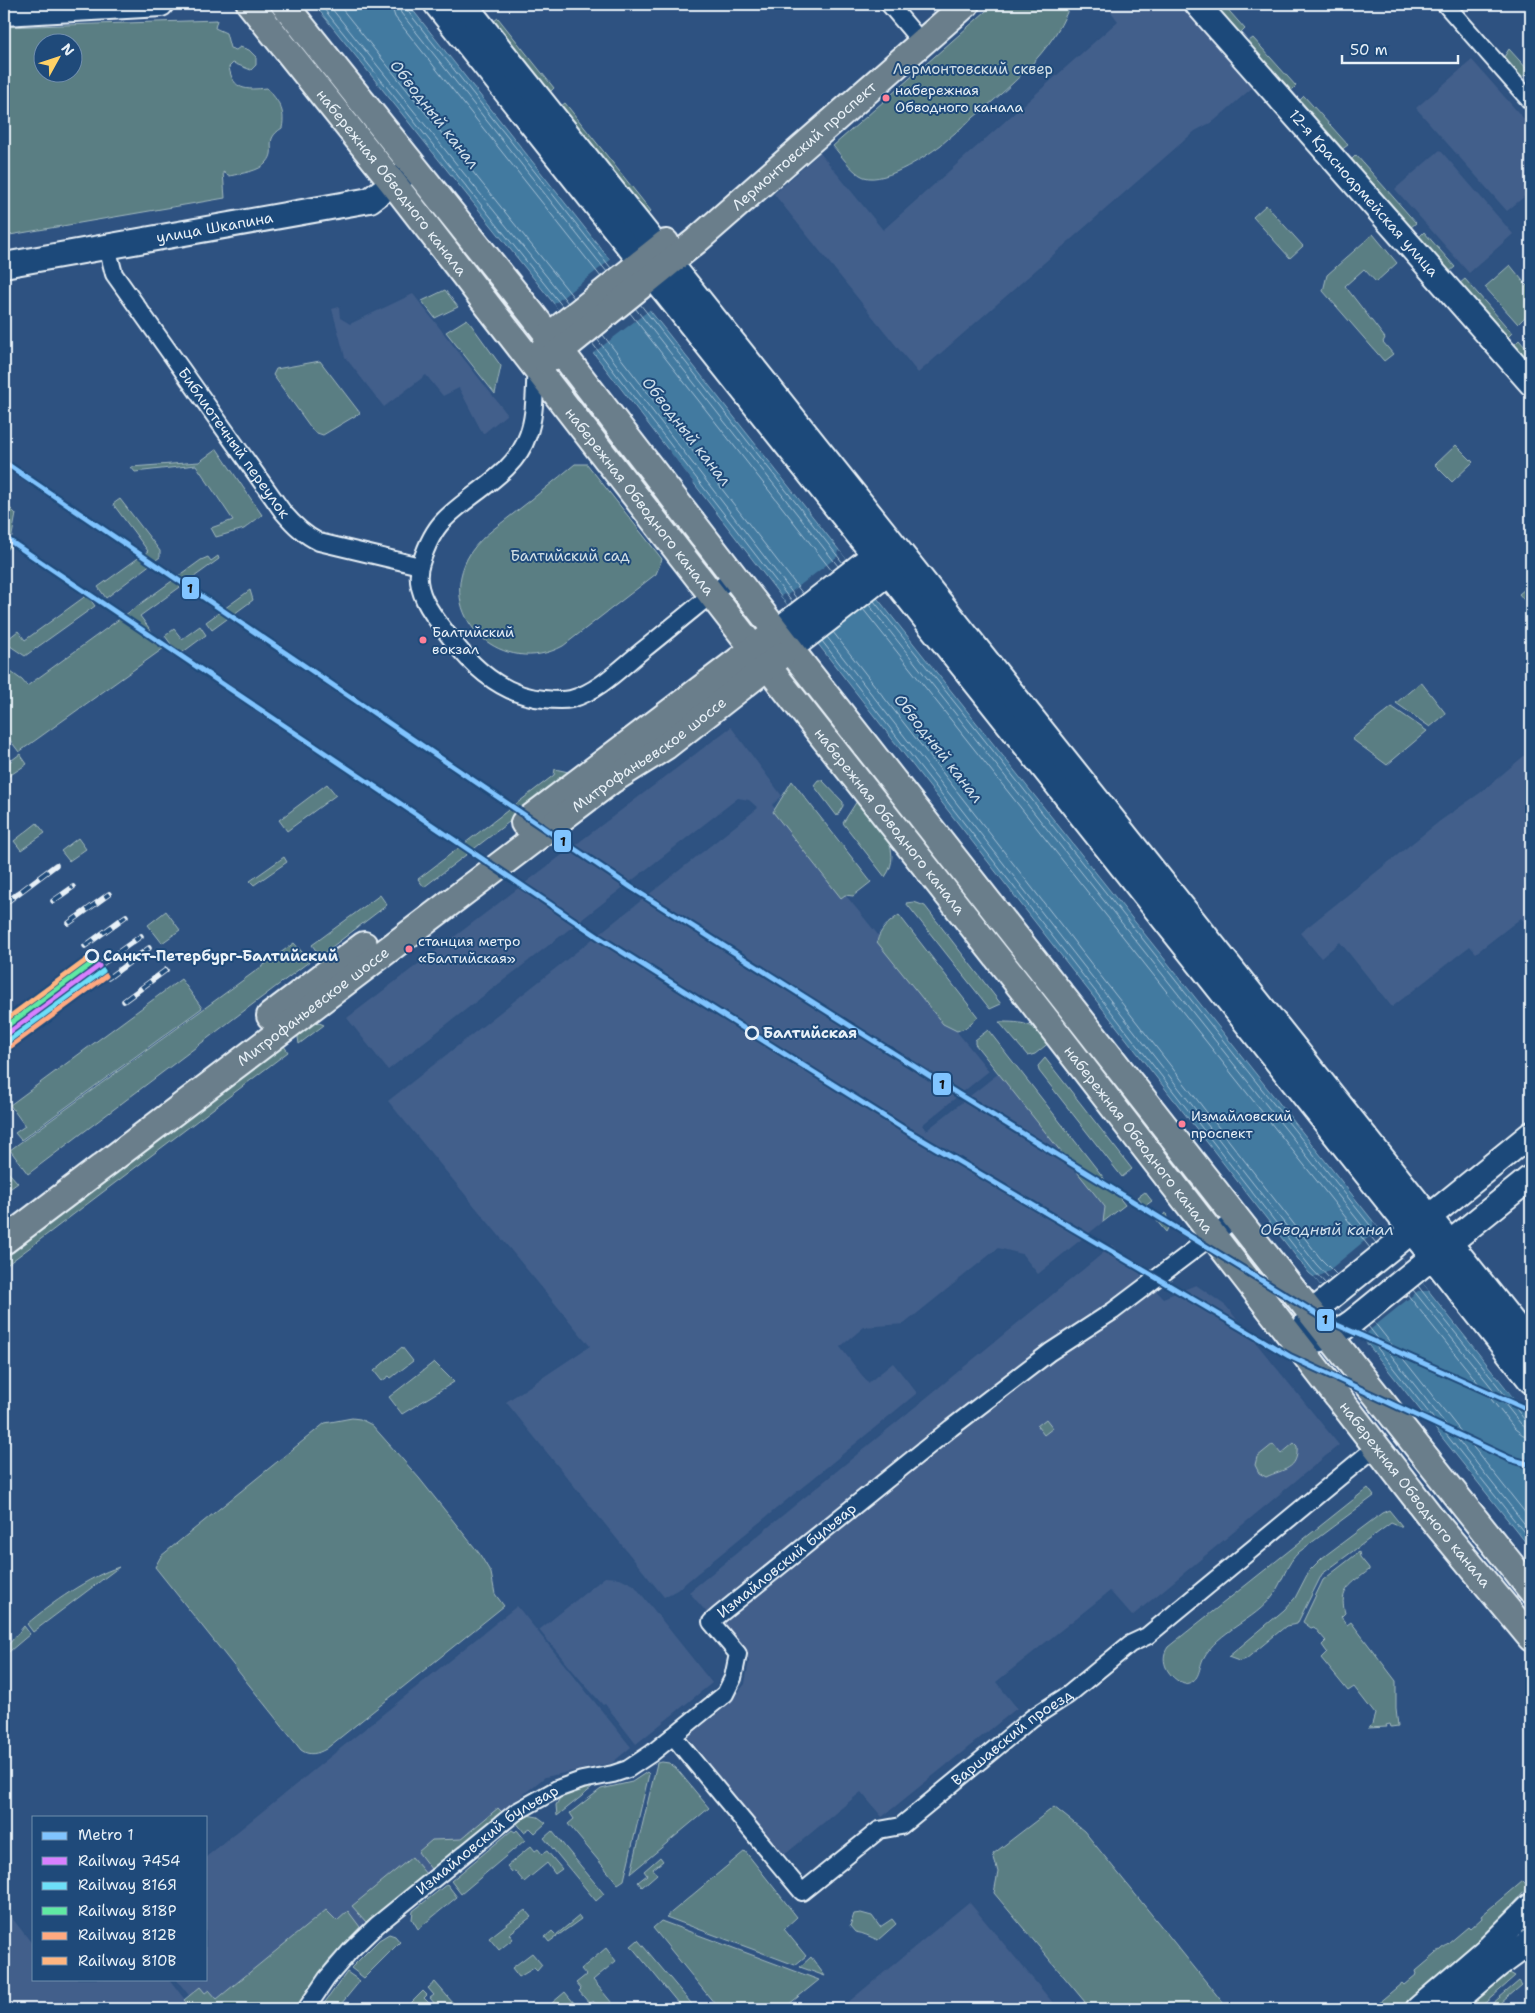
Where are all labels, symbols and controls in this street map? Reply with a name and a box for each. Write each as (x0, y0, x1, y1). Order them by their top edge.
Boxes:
north arrow (32, 32, 82, 82)
scale bar (1342, 32, 1459, 64)
text: N (57, 40, 78, 60)
text: 50 m (1350, 40, 1388, 60)
water label: Обводный канал (385, 55, 484, 173)
park label: Лермонтовский сквер (893, 59, 1053, 79)
street label: Лермонтовский проспект (728, 77, 881, 215)
place label: набережная Обводного канала (895, 81, 1023, 116)
street label: набережная Обводного канала (312, 85, 472, 281)
marker: набережная Обводного канала (881, 93, 891, 103)
street label: 12-я Красноармейская улица (1284, 105, 1443, 282)
street label: улица Шкапина (155, 207, 275, 248)
street label: Библиотечный переулок (173, 363, 294, 523)
water label: Обводный канал (637, 372, 736, 490)
street label: набережная Обводного канала (561, 404, 719, 600)
park label: Балтийский сад (510, 546, 630, 566)
line badge: 1 (181, 576, 200, 600)
text: 1 (187, 579, 193, 597)
place label: Балтийский вокзал (432, 623, 514, 658)
marker: Балтийский вокзал (418, 635, 428, 645)
water label: Обводный канал (889, 689, 988, 807)
street label: Митрофаньевское шоссе (568, 692, 731, 817)
street label: набережная Обводного канала (810, 724, 970, 919)
line badge: 1 (553, 829, 572, 853)
text: 1 (560, 832, 566, 850)
place label: станция метро «Балтийская» (418, 932, 520, 967)
street label: Митрофаньевское шоссе (233, 942, 393, 1071)
marker: станция метро «Балтийская» (404, 944, 414, 954)
place label: Санкт-Петербург-Балтийский (103, 946, 339, 966)
marker: Санкт-Петербург-Балтийский (85, 949, 99, 963)
place label: Балтийская (763, 1023, 857, 1043)
marker: Балтийская (745, 1026, 759, 1040)
street label: набережная Обводного канала (1060, 1042, 1218, 1238)
line badge: 1 (932, 1072, 952, 1096)
text: 1 (939, 1075, 945, 1093)
place label: Измайловский проспект (1191, 1107, 1292, 1142)
marker: Измайловский проспект (1177, 1119, 1187, 1129)
water label: Обводный канал (1260, 1219, 1394, 1240)
line badge: 1 (1316, 1308, 1335, 1332)
text: 1 (1322, 1310, 1328, 1328)
street label: набережная Обводного канала (1335, 1397, 1496, 1592)
street label: Измайловский бульвар (713, 1498, 860, 1623)
street label: Варшавский проезд (947, 1684, 1077, 1790)
street label: Измайловский бульвар (412, 1780, 562, 1899)
legend (32, 1816, 208, 1980)
text: Metro 1 (78, 1825, 134, 1845)
text: Railway 7454 (78, 1851, 181, 1871)
text: Railway 816Я (78, 1875, 177, 1895)
text: Railway 818Р (78, 1901, 177, 1921)
text: Railway 812В (78, 1925, 176, 1945)
text: Railway 810В (78, 1951, 177, 1971)

